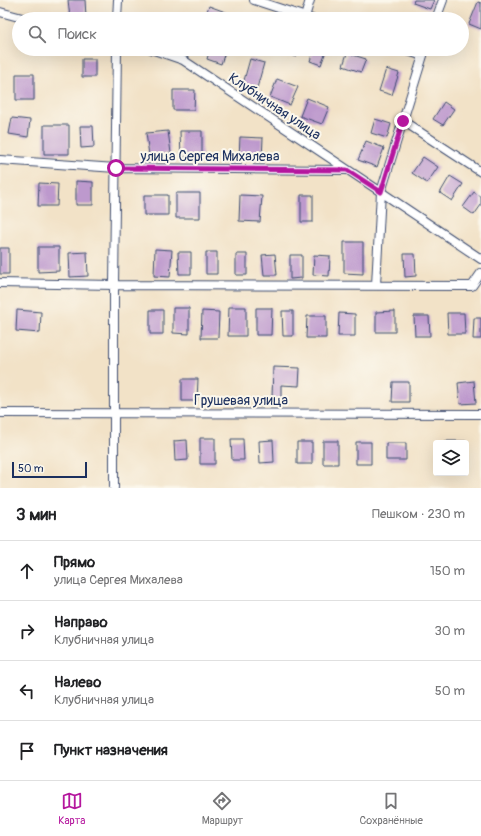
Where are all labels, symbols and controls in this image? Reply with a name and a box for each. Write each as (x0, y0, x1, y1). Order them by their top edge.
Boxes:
search box (12, 12, 469, 56)
icon: search (26, 23, 48, 45)
text: Поиск (58, 25, 97, 44)
street label: Клубничная улица (225, 69, 324, 144)
route end (394, 112, 412, 130)
street label: улица Сергея Михалева (140, 148, 279, 165)
route start (107, 159, 125, 177)
street label: Грушевая улица (194, 392, 288, 409)
map controls (433, 440, 469, 476)
button: layers (433, 440, 469, 476)
scale bar (12, 460, 87, 479)
text: 50 m (18, 462, 44, 475)
text: 3 мин (16, 504, 56, 525)
text: Пешком · 230 m (372, 506, 465, 522)
text: Прямо (54, 553, 95, 572)
icon: ahead (16, 560, 38, 582)
text: 150 m (430, 563, 465, 579)
text: улица Сергея Михалева (54, 572, 183, 588)
text: Направо (54, 613, 108, 632)
icon: right (16, 620, 38, 642)
text: 30 m (435, 623, 465, 639)
text: Клубничная улица (54, 632, 154, 648)
text: Налево (54, 673, 101, 692)
icon: left (16, 680, 38, 702)
text: 50 m (435, 683, 465, 699)
text: Клубничная улица (54, 692, 154, 708)
icon: arrive (16, 740, 38, 762)
text: Пункт назначения (54, 741, 168, 760)
tab: Карта (58, 790, 85, 827)
tab: Маршрут (202, 790, 243, 827)
tab: Сохранённые (359, 790, 423, 827)

